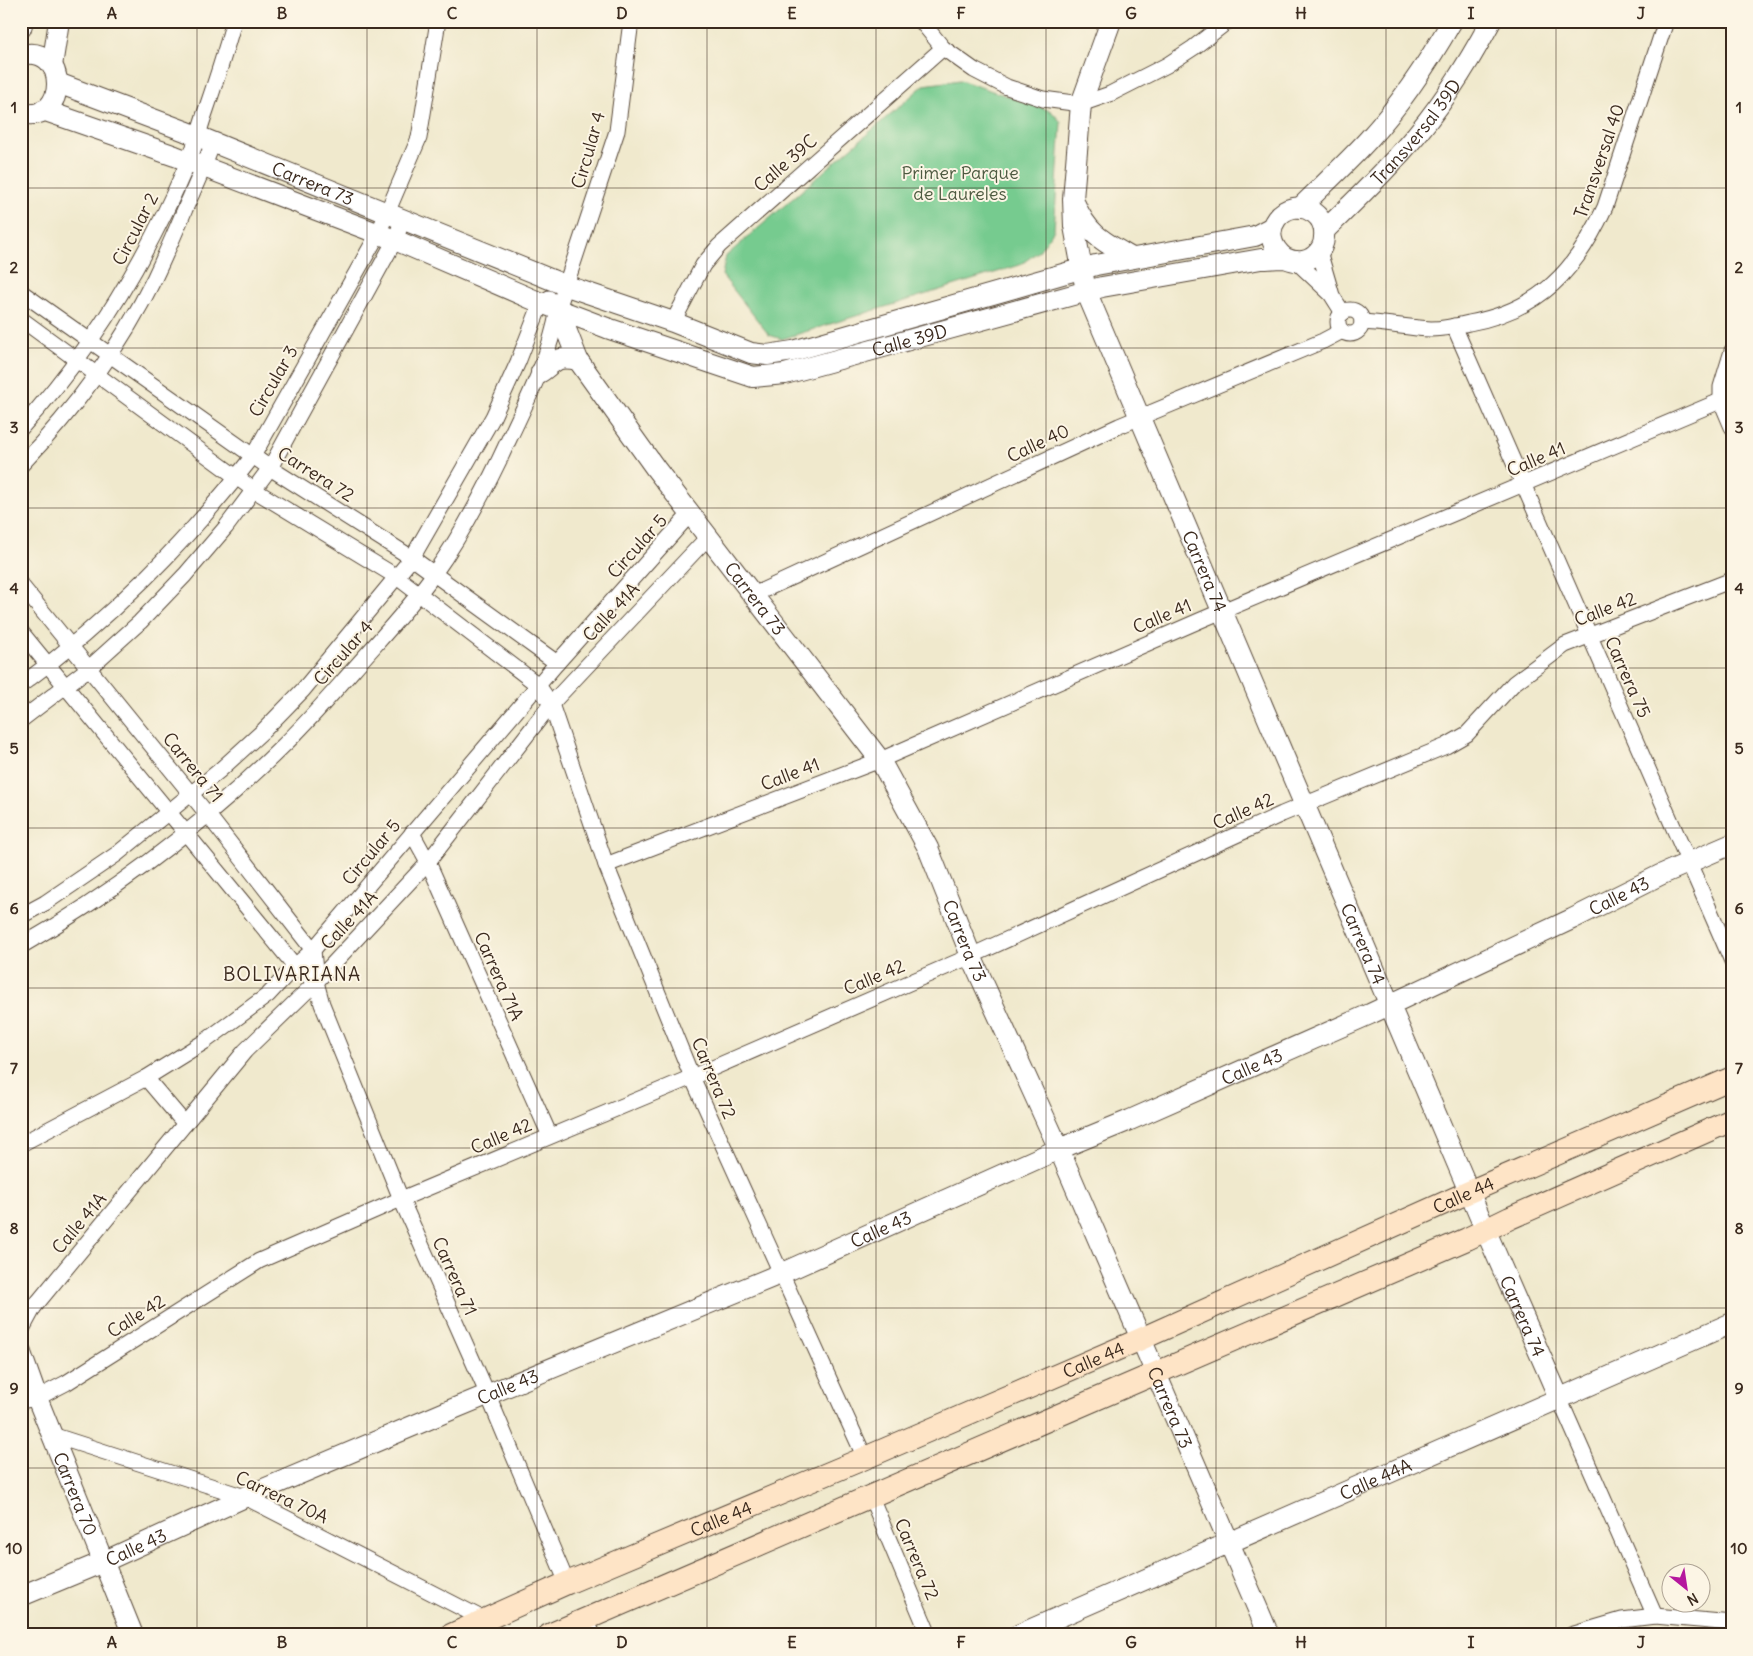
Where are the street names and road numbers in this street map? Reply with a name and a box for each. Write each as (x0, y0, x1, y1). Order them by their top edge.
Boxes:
street label: Transversal 39D (1366, 74, 1466, 190)
street label: Transversal 40 (1569, 101, 1629, 221)
street label: Circular 4 (566, 109, 610, 191)
street label: Calle 39C (749, 129, 822, 197)
street label: Carrera 73 (269, 156, 358, 210)
street label: Circular 2 (107, 189, 163, 269)
street label: Calle 39D (869, 319, 950, 361)
street label: Circular 3 (243, 341, 303, 421)
street label: Calle 40 (1003, 419, 1073, 467)
street label: Calle 41 (1503, 436, 1569, 482)
street label: Carrera 72 (273, 441, 359, 507)
street label: Circular 5 (602, 509, 672, 583)
street label: Carrera 74 (1178, 527, 1233, 615)
street label: Carrera 73 (720, 557, 791, 640)
street label: Calle 41A (578, 577, 644, 647)
street label: Calle 42 (1571, 587, 1639, 631)
street label: Calle 41 (1129, 593, 1195, 639)
street label: Circular 4 (308, 616, 378, 690)
street label: Carrera 75 (1600, 633, 1656, 721)
street label: Carrera 71 (158, 727, 228, 807)
street label: Calle 41 (757, 752, 823, 796)
street label: Calle 42 (1209, 787, 1277, 835)
street label: Circular 5 (337, 814, 405, 890)
street label: Calle 43 (1585, 871, 1653, 920)
street label: Calle 41A (316, 885, 382, 955)
street label: Carrera 73 (938, 896, 993, 985)
street label: Carrera 74 (1336, 899, 1391, 988)
street label: Carrera 71A (469, 928, 529, 1024)
street label: Calle 42 (840, 954, 908, 1000)
street label: Carrera 72 (687, 1034, 741, 1122)
street label: Calle 43 (1217, 1043, 1286, 1090)
street label: Calle 42 (467, 1113, 535, 1159)
street label: Calle 44 (1429, 1171, 1498, 1218)
street label: Calle 41A (47, 1188, 111, 1258)
street label: Calle 43 (847, 1205, 915, 1253)
street label: Carrera 71 (428, 1233, 482, 1319)
street label: Carrera 74 (1495, 1272, 1551, 1360)
street label: Calle 42 (103, 1289, 169, 1343)
street label: Calle 44 (1059, 1336, 1128, 1383)
street label: Calle 43 (473, 1363, 542, 1409)
street label: Carrera 73 (1143, 1363, 1198, 1452)
street label: Carrera 70 (49, 1448, 103, 1539)
street label: Calle 44A (1336, 1453, 1415, 1505)
street label: Carrera 70A (232, 1465, 332, 1529)
street label: Calle 44 (687, 1495, 755, 1542)
street label: Carrera 72 (890, 1515, 944, 1603)
street label: Calle 43 (102, 1523, 170, 1571)

